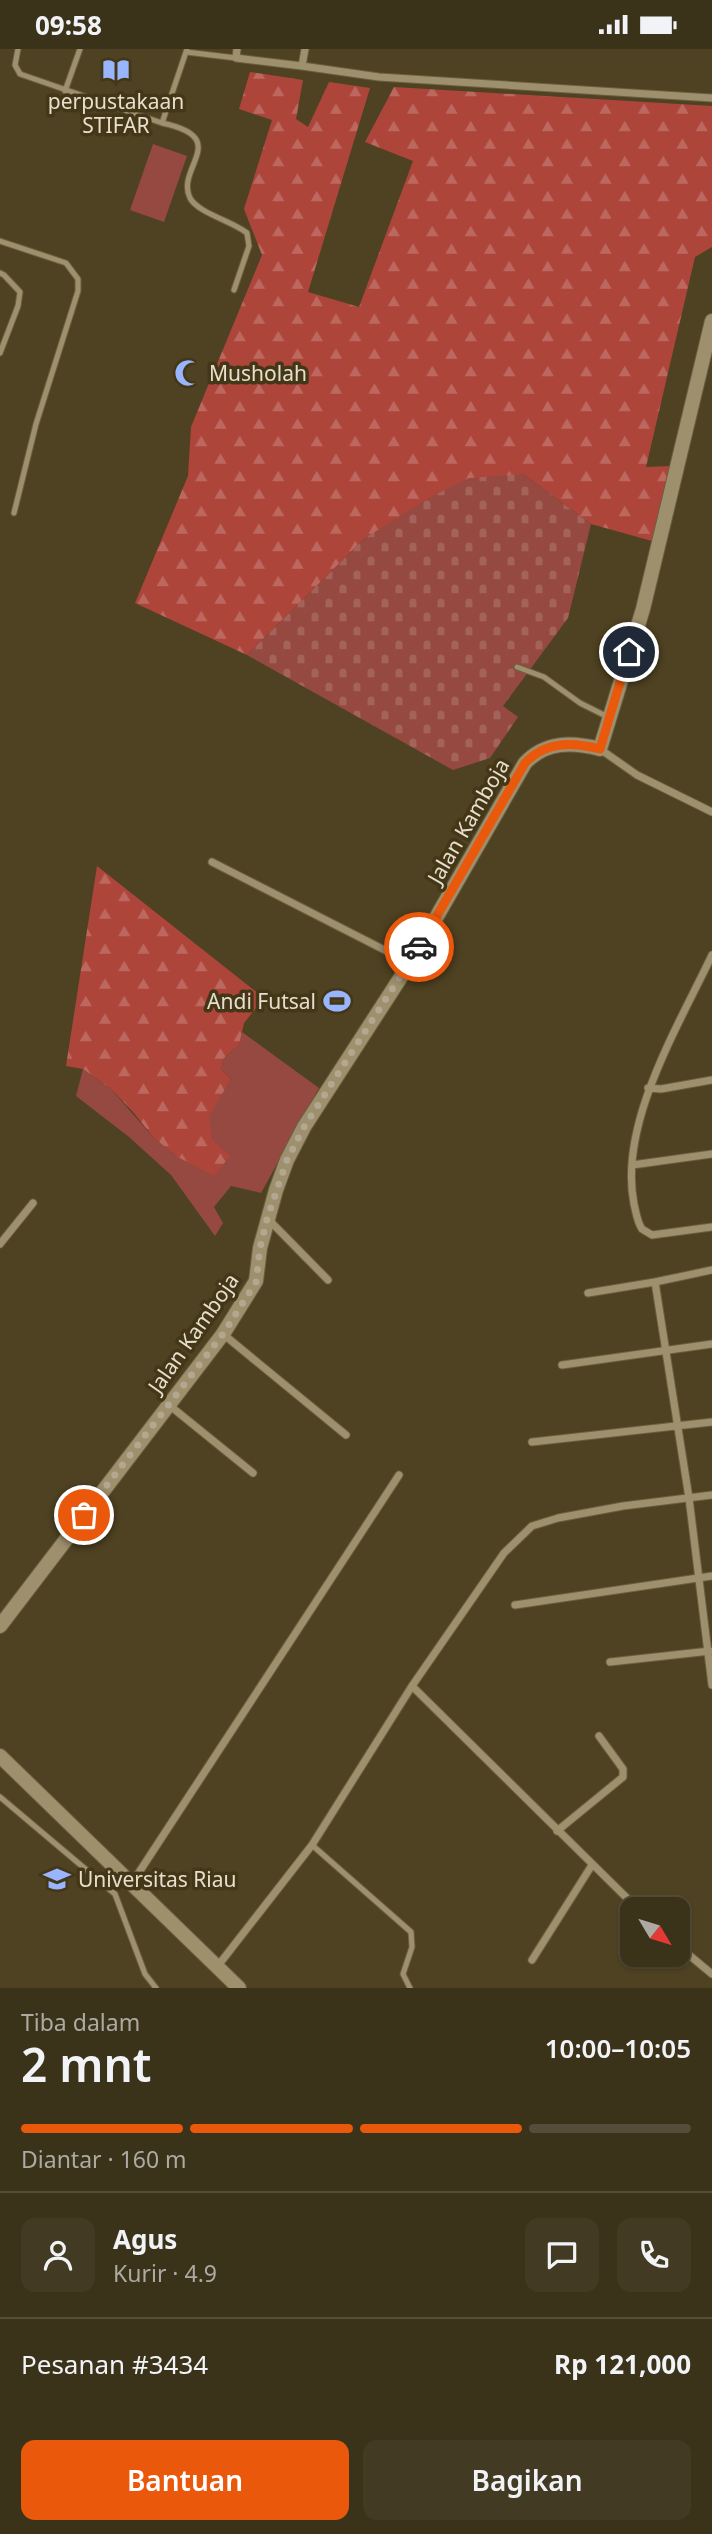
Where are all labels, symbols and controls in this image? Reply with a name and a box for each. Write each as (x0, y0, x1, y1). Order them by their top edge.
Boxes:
text: 09:58 (35, 7, 102, 43)
library icon: perpustakaan STIFAR (101, 55, 131, 85)
place label: perpustakaan STIFAR (48, 87, 184, 139)
mosque icon: Musholah (173, 358, 203, 388)
place label: Musholah (209, 359, 307, 387)
pin (599, 622, 659, 682)
icon: home (610, 633, 648, 671)
street label: Jalan Kamboja (420, 753, 515, 891)
courier (384, 912, 454, 982)
icon: car (400, 928, 438, 966)
sports icon: Andi Futsal (322, 986, 352, 1016)
place label: Andi Futsal (207, 987, 316, 1015)
street label: Jalan Kamboja (140, 1267, 245, 1400)
pin (54, 1485, 114, 1545)
icon: bag (65, 1496, 103, 1534)
school or university icon: Universitas Riau (42, 1864, 72, 1894)
place label: Universitas Riau (78, 1865, 237, 1893)
north arrow (620, 1897, 690, 1967)
map controls (620, 1897, 690, 1967)
text: Tiba dalam (21, 2006, 140, 2038)
text: 10:00–10:05 (545, 2030, 691, 2066)
text: 2 mnt (21, 2033, 151, 2095)
text: Diantar · 160 m (21, 2143, 187, 2175)
button: person (21, 2218, 95, 2292)
button: chat (525, 2218, 599, 2292)
button: phone (617, 2218, 691, 2292)
text: Agus (113, 2221, 177, 2257)
text: Kurir · 4.9 (113, 2257, 217, 2289)
text: Pesanan #3434 (21, 2346, 208, 2382)
text: Rp 121,000 (554, 2346, 691, 2382)
button: Bantuan (21, 2440, 349, 2520)
button: Bagikan (363, 2440, 691, 2520)

